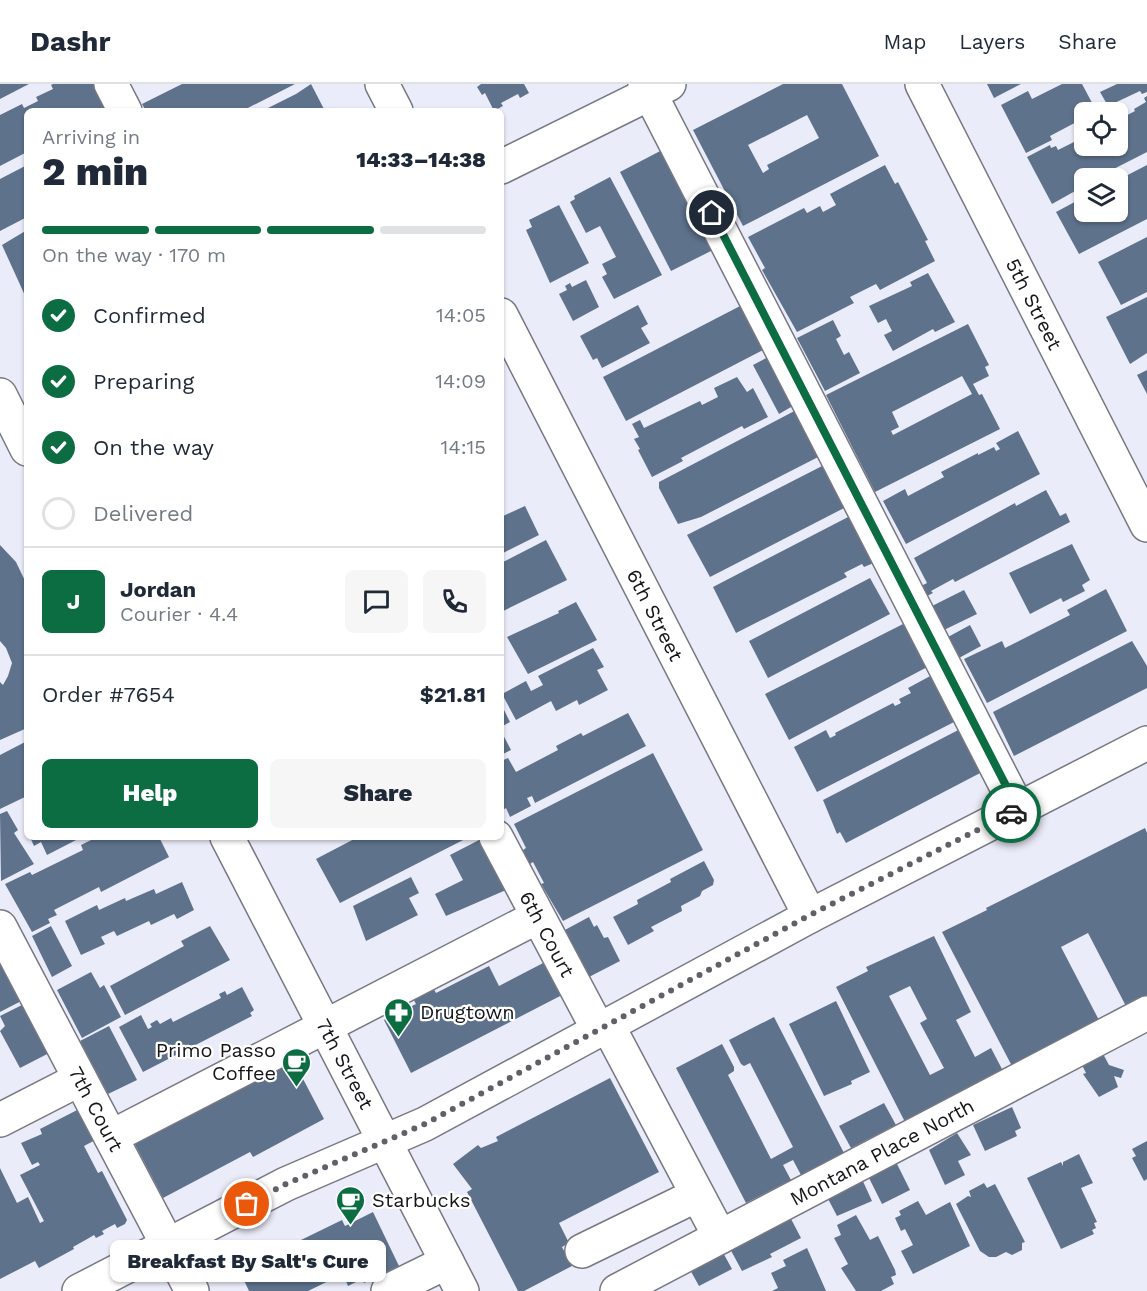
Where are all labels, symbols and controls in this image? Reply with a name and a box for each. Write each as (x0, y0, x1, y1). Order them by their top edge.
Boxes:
text: Dashr (30, 25, 110, 58)
text: Map (883, 29, 926, 54)
text: Layers (959, 29, 1025, 54)
text: Share (1058, 29, 1117, 54)
map controls (1074, 102, 1128, 222)
button: locate (1074, 102, 1128, 156)
text: Arriving in (42, 125, 140, 149)
text: 14:33–14:38 (356, 147, 486, 172)
text: 2 min (42, 149, 148, 194)
button: layers (1074, 168, 1128, 222)
pin (686, 187, 737, 238)
icon: home (695, 196, 728, 229)
text: On the way · 170 m (42, 243, 226, 267)
street label: 5th Street (1001, 254, 1068, 354)
icon: check (42, 299, 75, 332)
text: Confirmed (93, 303, 206, 328)
text: 14:05 (436, 303, 486, 327)
icon: check (42, 365, 75, 398)
text: Preparing (93, 369, 194, 394)
text: 14:09 (435, 369, 486, 393)
icon: check (42, 431, 75, 464)
text: On the way (93, 435, 214, 460)
text: 14:15 (441, 435, 486, 459)
text: Delivered (93, 501, 193, 526)
street label: 6th Street (622, 565, 689, 666)
button: chat (345, 570, 408, 633)
button: phone (423, 570, 486, 633)
text: Jordan (120, 577, 196, 602)
text: J (67, 589, 80, 614)
text: Courier · 4.4 (120, 602, 238, 626)
text: Order #7654 (42, 682, 175, 707)
text: $21.81 (420, 682, 486, 707)
button: Help (42, 759, 258, 828)
button: Share (270, 759, 486, 828)
courier (981, 783, 1041, 843)
icon: car (995, 797, 1028, 830)
street label: 6th Court (514, 887, 580, 982)
pharmacy icon: Drugtown (383, 996, 415, 1038)
place label: Drugtown (420, 1000, 515, 1024)
street label: 7th Street (311, 1015, 379, 1114)
place label: Primo Passo Coffee (156, 1038, 276, 1085)
cafe icon: Primo Passo Coffee (281, 1046, 313, 1088)
street label: 7th Court (64, 1062, 129, 1156)
street label: Montana Place North (786, 1093, 978, 1211)
pin (221, 1178, 272, 1229)
cafe icon: Starbucks (335, 1184, 367, 1226)
icon: bag (230, 1187, 263, 1220)
place label: Starbucks (372, 1188, 470, 1212)
callout: Breakfast By Salt's Cure (109, 1240, 385, 1282)
text: Breakfast By Salt's Cure (127, 1249, 369, 1273)

